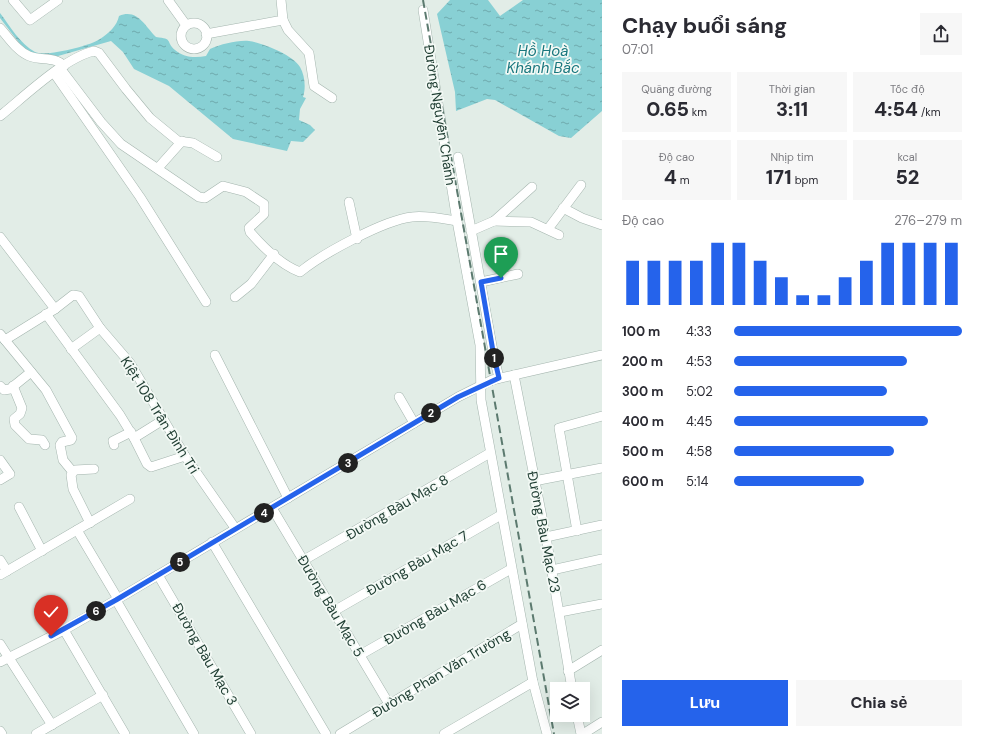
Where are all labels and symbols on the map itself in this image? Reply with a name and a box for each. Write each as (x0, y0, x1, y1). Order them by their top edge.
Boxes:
water label: Hồ Hoà Khánh Bắc (506, 41, 580, 78)
street label: Đường Nguyễn Chánh (420, 43, 460, 187)
pin (484, 237, 518, 278)
pin: 1 (484, 348, 504, 368)
street label: Kiệt 108 Trần Đình Tri (117, 353, 203, 477)
pin: 2 (421, 403, 441, 423)
pin: 3 (338, 453, 358, 473)
street label: Đường Bàu Mạc 8 (342, 470, 452, 544)
street label: Đường Bàu Mạc 23 (523, 470, 565, 594)
pin: 4 (254, 503, 274, 523)
street label: Đường Bàu Mạc 7 (363, 527, 471, 599)
pin: 5 (170, 552, 190, 572)
street label: Đường Bàu Mạc 5 (293, 552, 369, 660)
street label: Đường Bàu Mạc 6 (380, 575, 490, 649)
pin (34, 595, 68, 636)
street label: Đường Bàu Mạc 3 (168, 600, 242, 708)
pin: 6 (86, 601, 106, 621)
street label: Đường Phan Văn Trường (369, 624, 514, 721)

